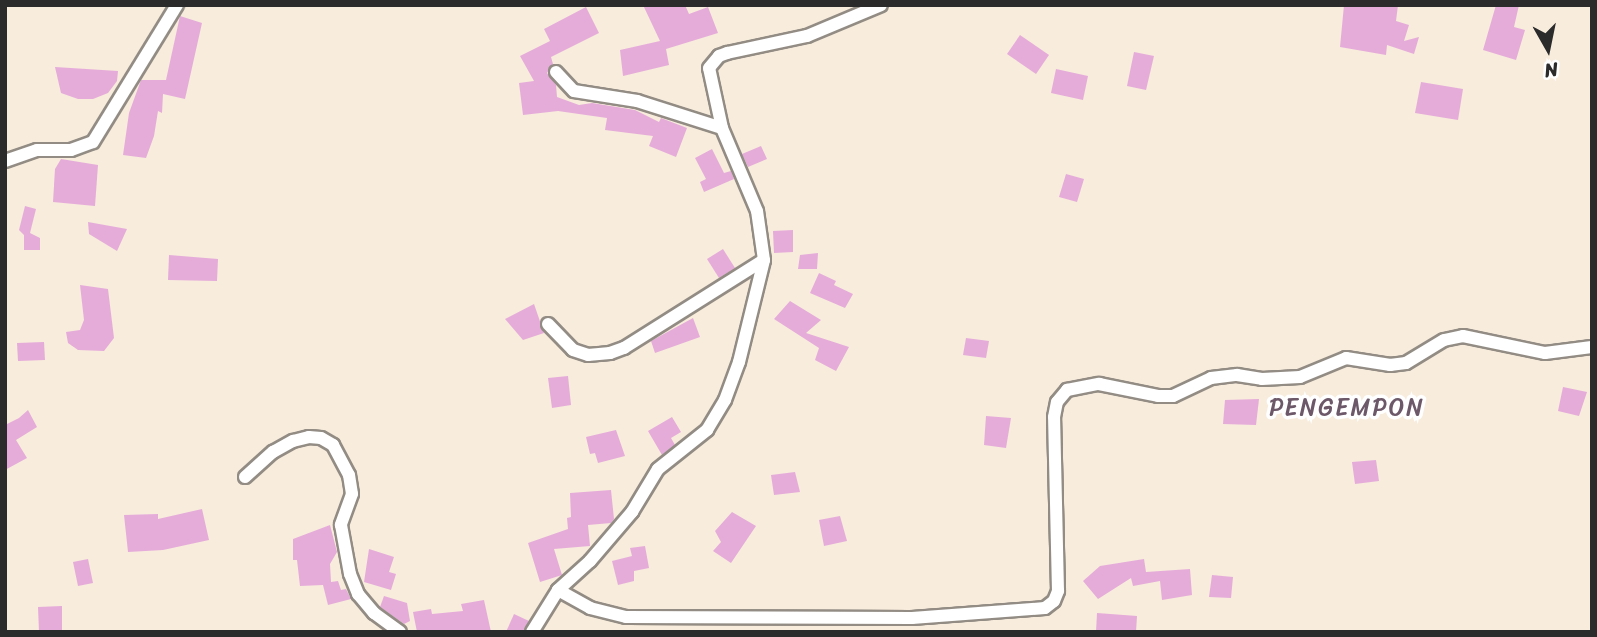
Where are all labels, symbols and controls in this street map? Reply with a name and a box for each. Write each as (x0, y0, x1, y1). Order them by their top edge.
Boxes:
north arrow (1513, 14, 1583, 84)
text: N (1542, 53, 1560, 88)
district label: PENGEMPON (1270, 394, 1424, 422)

